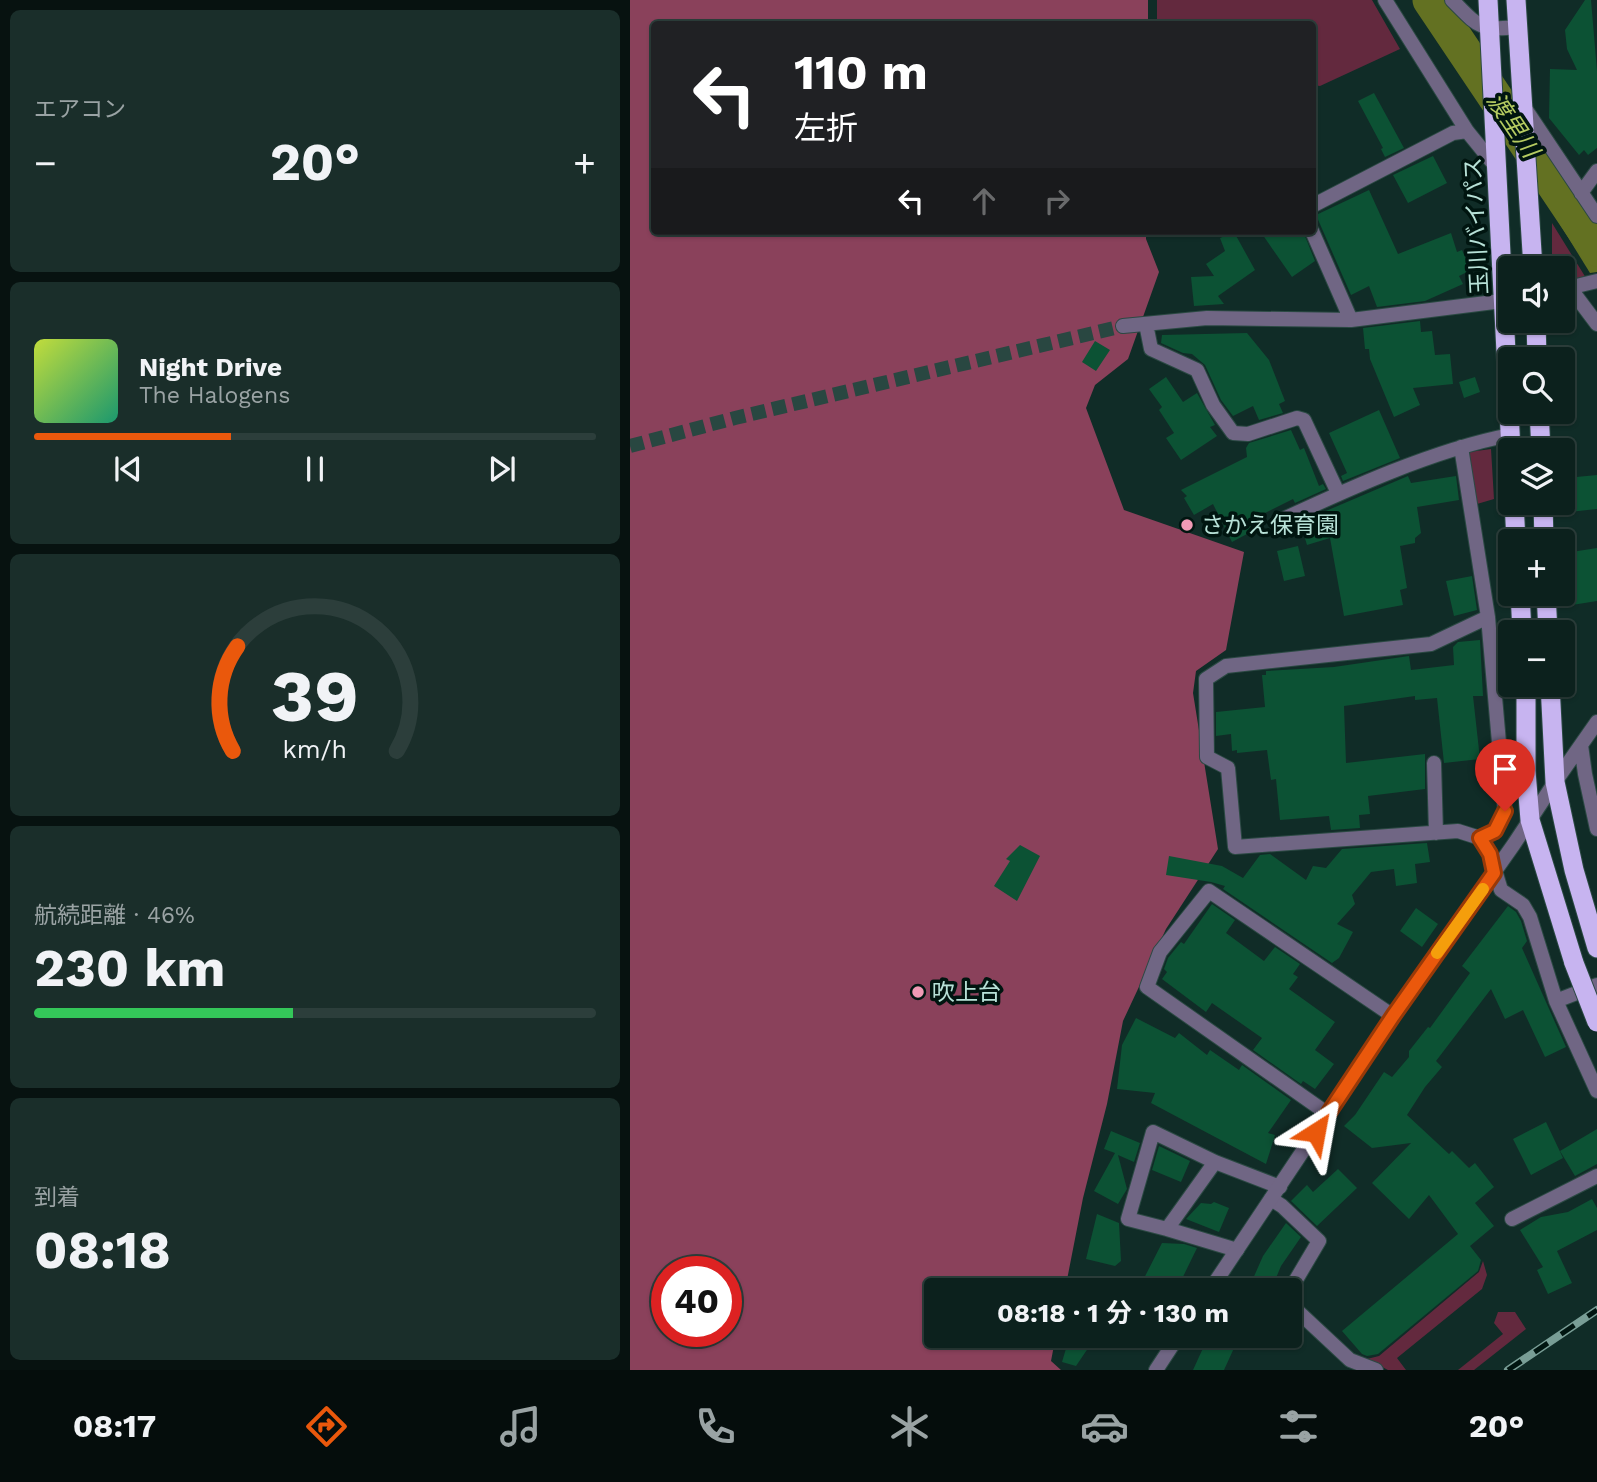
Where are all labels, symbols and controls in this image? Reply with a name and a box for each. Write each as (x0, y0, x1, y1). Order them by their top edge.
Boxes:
text: 110 m (794, 43, 928, 101)
icon: left (679, 49, 770, 140)
water label: 渡里川 (1481, 87, 1546, 165)
text: エアコン (34, 96, 126, 123)
text: 左折 (794, 109, 858, 147)
text: 20° (270, 132, 360, 193)
text: − (34, 141, 57, 185)
text: + (573, 141, 596, 185)
street label: 玉川バイパス (1459, 157, 1494, 295)
icon: left (892, 182, 930, 220)
icon: ahead (965, 182, 1003, 220)
icon: right (1038, 182, 1076, 220)
map controls (1498, 256, 1575, 697)
button: sound (1498, 256, 1575, 333)
button: search (1498, 347, 1575, 424)
text: Night Drive (139, 352, 282, 382)
text: The Halogens (139, 382, 290, 409)
button: layers (1498, 438, 1575, 515)
icon: previous (109, 450, 147, 488)
icon: pause (296, 450, 334, 488)
icon: next (483, 450, 521, 488)
place label: さかえ保育園 (1201, 512, 1339, 539)
marker: さかえ保育園 (1179, 517, 1195, 533)
button: + (1498, 529, 1575, 606)
button: − (1498, 620, 1575, 697)
text: 39 (271, 653, 359, 739)
text: km/h (283, 735, 347, 764)
pin (1475, 739, 1535, 811)
icon: arrive (1486, 750, 1524, 788)
text: 航続距離 · 46% (34, 902, 195, 929)
text: 230 km (34, 938, 225, 999)
place label: 吹上台 (932, 979, 1001, 1006)
marker: 吹上台 (910, 984, 926, 1000)
position arrow (1279, 1095, 1353, 1169)
text: 到着 (34, 1184, 80, 1211)
text: 08:18 (34, 1220, 171, 1281)
speed limit sign: 40 (651, 1256, 742, 1347)
text: 08:18 · 1 分 · 130 m (997, 1298, 1229, 1328)
icon: directions (302, 1402, 351, 1451)
icon: music (496, 1402, 545, 1451)
icon: phone (691, 1402, 740, 1451)
icon: climate (885, 1402, 934, 1451)
icon: car (1080, 1402, 1129, 1451)
icon: filters (1274, 1402, 1323, 1451)
text: 08:17 (73, 1407, 156, 1445)
text: 20° (1469, 1407, 1524, 1445)

